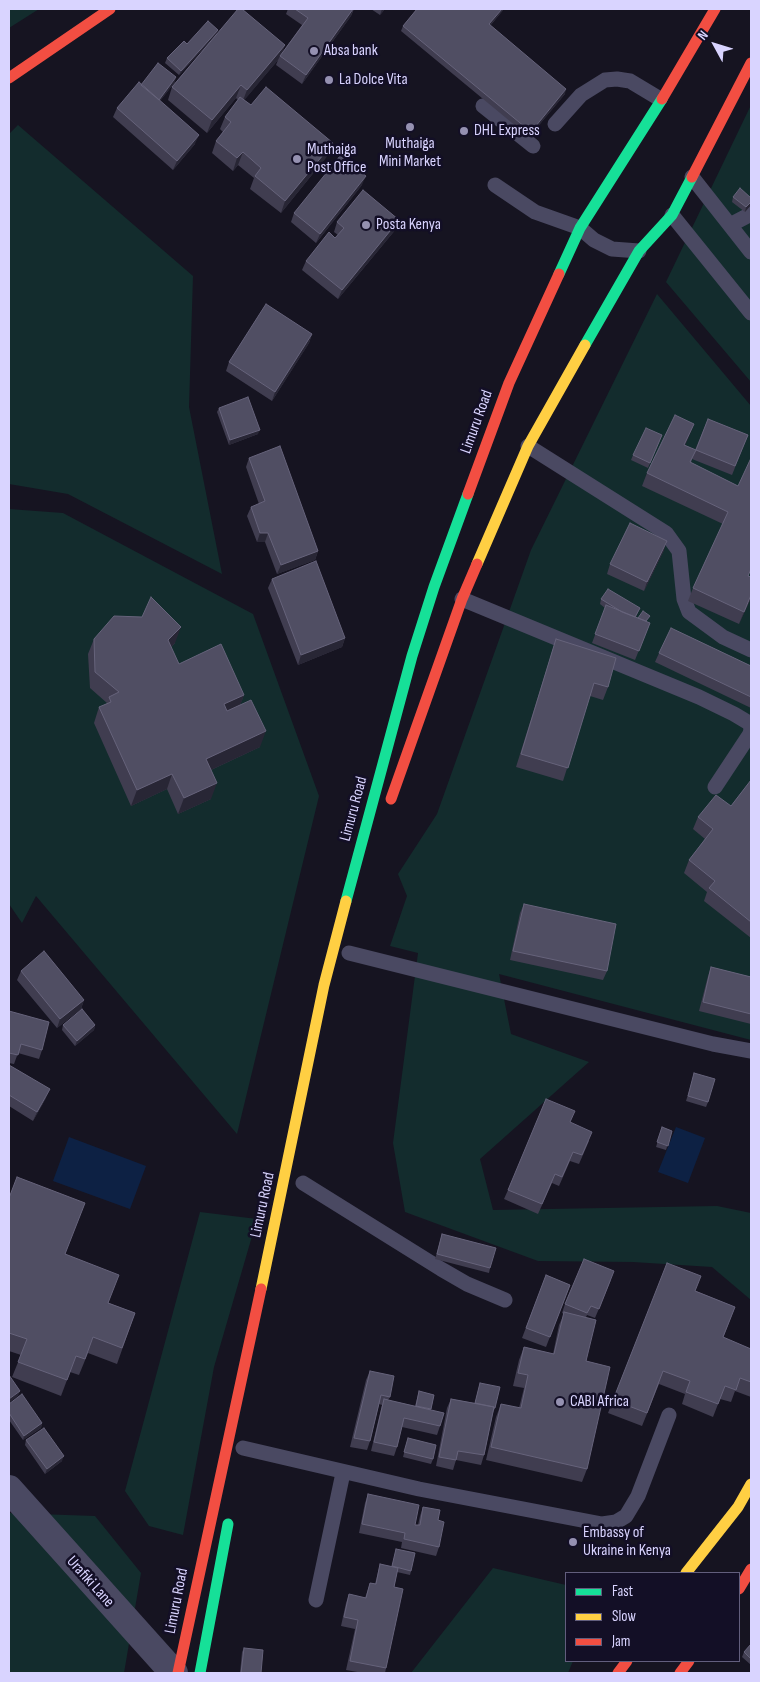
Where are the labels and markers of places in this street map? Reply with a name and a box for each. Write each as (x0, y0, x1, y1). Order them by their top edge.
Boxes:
place label: Absa bank (324, 41, 378, 61)
marker: Absa bank (308, 45, 320, 57)
place label: La Dolce Vita (339, 70, 408, 90)
marker: La Dolce Vita (323, 74, 335, 86)
marker: Muthaiga Mini Market (404, 121, 416, 133)
place label: DHL Express (474, 121, 540, 141)
marker: DHL Express (458, 125, 470, 137)
place label: Muthaiga Mini Market (379, 134, 441, 172)
place label: Muthaiga Post Office (307, 140, 366, 178)
marker: Muthaiga Post Office (291, 153, 303, 165)
place label: Posta Kenya (376, 215, 441, 235)
marker: Posta Kenya (360, 219, 372, 231)
place label: CABI Africa (570, 1392, 629, 1412)
marker: CABI Africa (554, 1396, 566, 1408)
place label: Embassy of Ukraine in Kenya (583, 1523, 671, 1561)
marker: Embassy of Ukraine in Kenya (567, 1536, 579, 1548)

